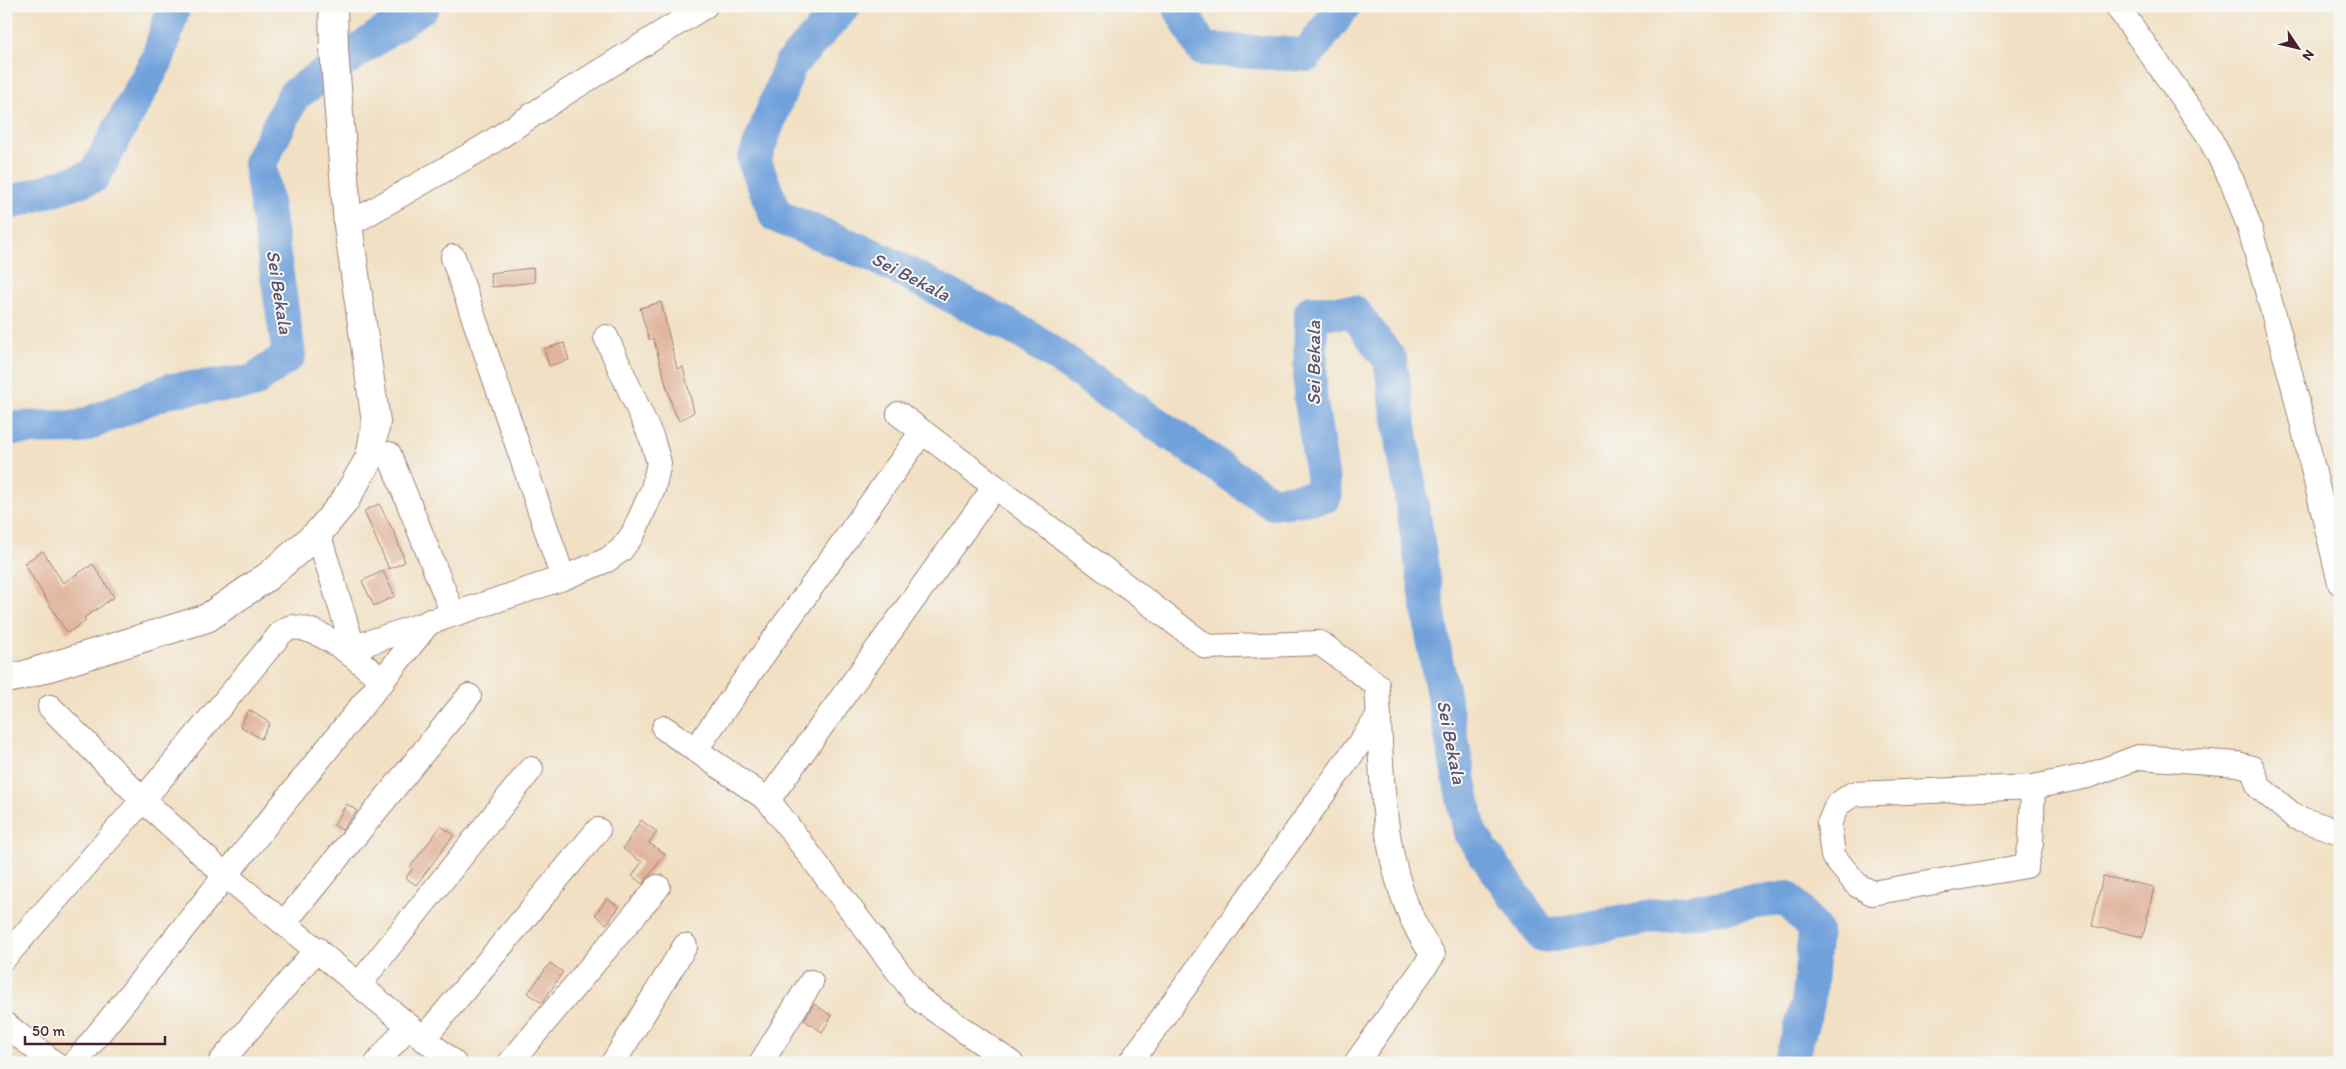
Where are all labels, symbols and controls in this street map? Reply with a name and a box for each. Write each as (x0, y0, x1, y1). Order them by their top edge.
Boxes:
north arrow (2274, 22, 2324, 72)
text: N (2299, 46, 2318, 64)
water label: Sei Bekala (868, 247, 954, 306)
water label: Sei Bekala (262, 249, 298, 336)
water label: Sei Bekala (1302, 320, 1325, 405)
water label: Sei Bekala (1432, 698, 1471, 786)
scale bar (25, 1014, 165, 1046)
text: 50 m (32, 1022, 65, 1040)

